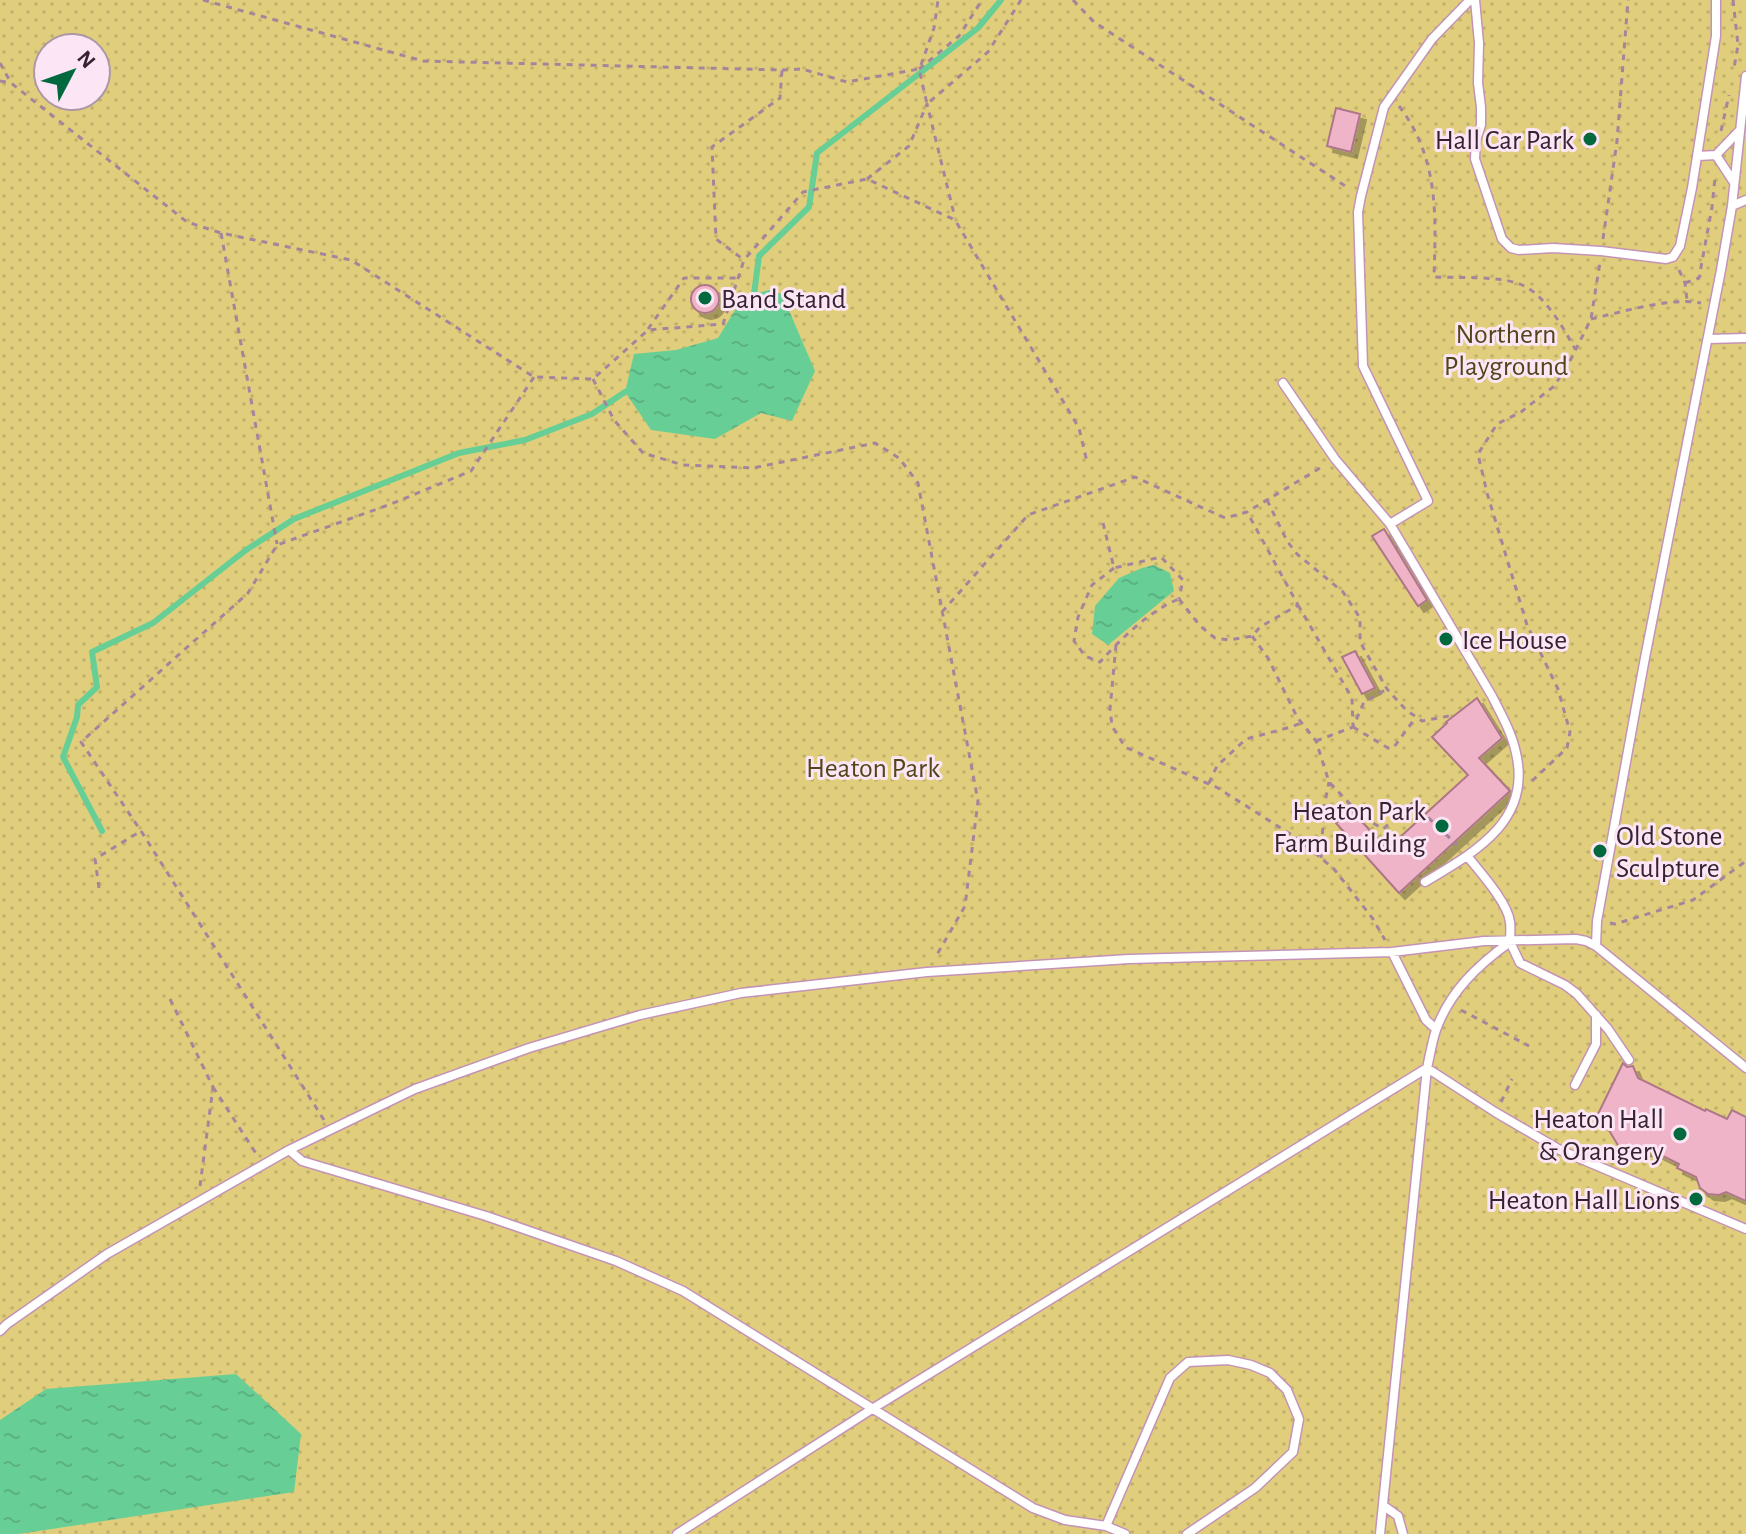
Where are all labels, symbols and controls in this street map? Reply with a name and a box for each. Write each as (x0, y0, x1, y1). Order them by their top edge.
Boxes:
north arrow (32, 32, 112, 112)
text: N (73, 47, 100, 73)
place label: Hall Car Park (1435, 127, 1574, 155)
marker: Hall Car Park (1581, 130, 1599, 148)
place label: Band Stand (721, 286, 846, 314)
marker: Band Stand (696, 289, 714, 307)
park label: Northern Playground (1444, 321, 1568, 381)
place label: Ice House (1462, 627, 1567, 655)
marker: Ice House (1437, 630, 1455, 648)
park label: Heaton Park (806, 755, 940, 783)
place label: Heaton Park Farm Building (1274, 798, 1426, 858)
marker: Heaton Park Farm Building (1433, 817, 1451, 835)
place label: Old Stone Sculpture (1616, 823, 1722, 883)
marker: Old Stone Sculpture (1591, 842, 1609, 860)
place label: Heaton Hall & Orangery (1533, 1106, 1664, 1166)
marker: Heaton Hall & Orangery (1671, 1125, 1689, 1143)
place label: Heaton Hall Lions (1488, 1187, 1680, 1215)
marker: Heaton Hall Lions (1687, 1190, 1705, 1208)

